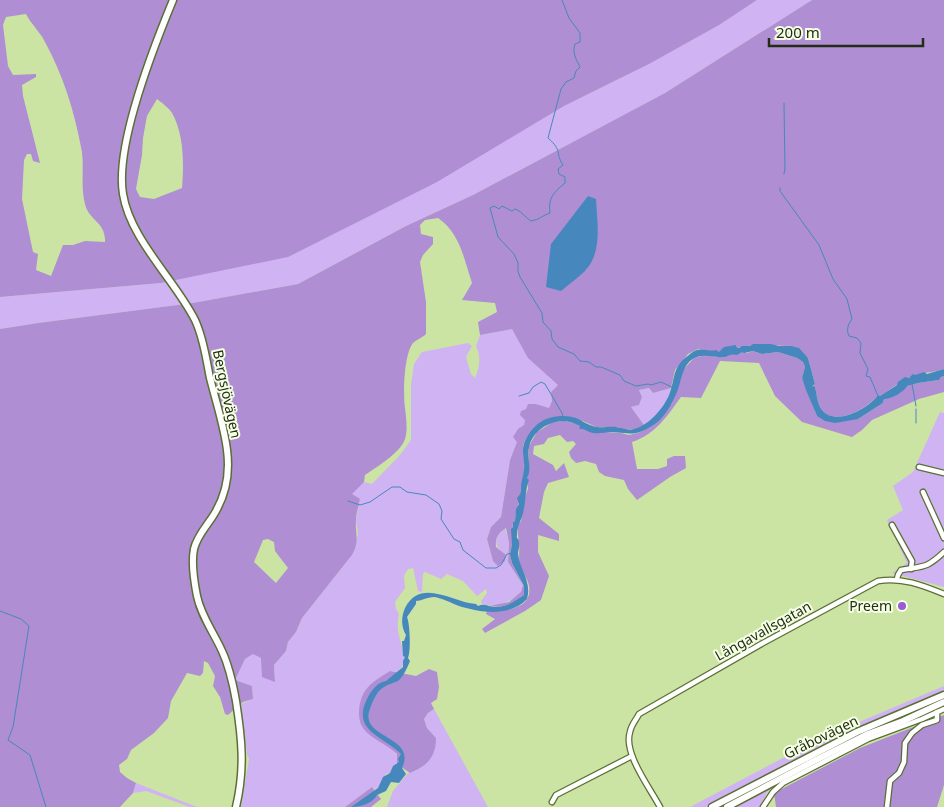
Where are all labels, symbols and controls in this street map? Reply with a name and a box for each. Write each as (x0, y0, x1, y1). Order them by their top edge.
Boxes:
scale bar (769, 15, 923, 47)
text: 200 m (776, 22, 820, 42)
street label: Bergsjövägen (209, 348, 246, 440)
street label: Långavallsgatan (711, 596, 814, 665)
place label: Preem (849, 596, 892, 615)
marker: Preem (896, 600, 908, 612)
street label: Gråbovägen (780, 710, 861, 763)

